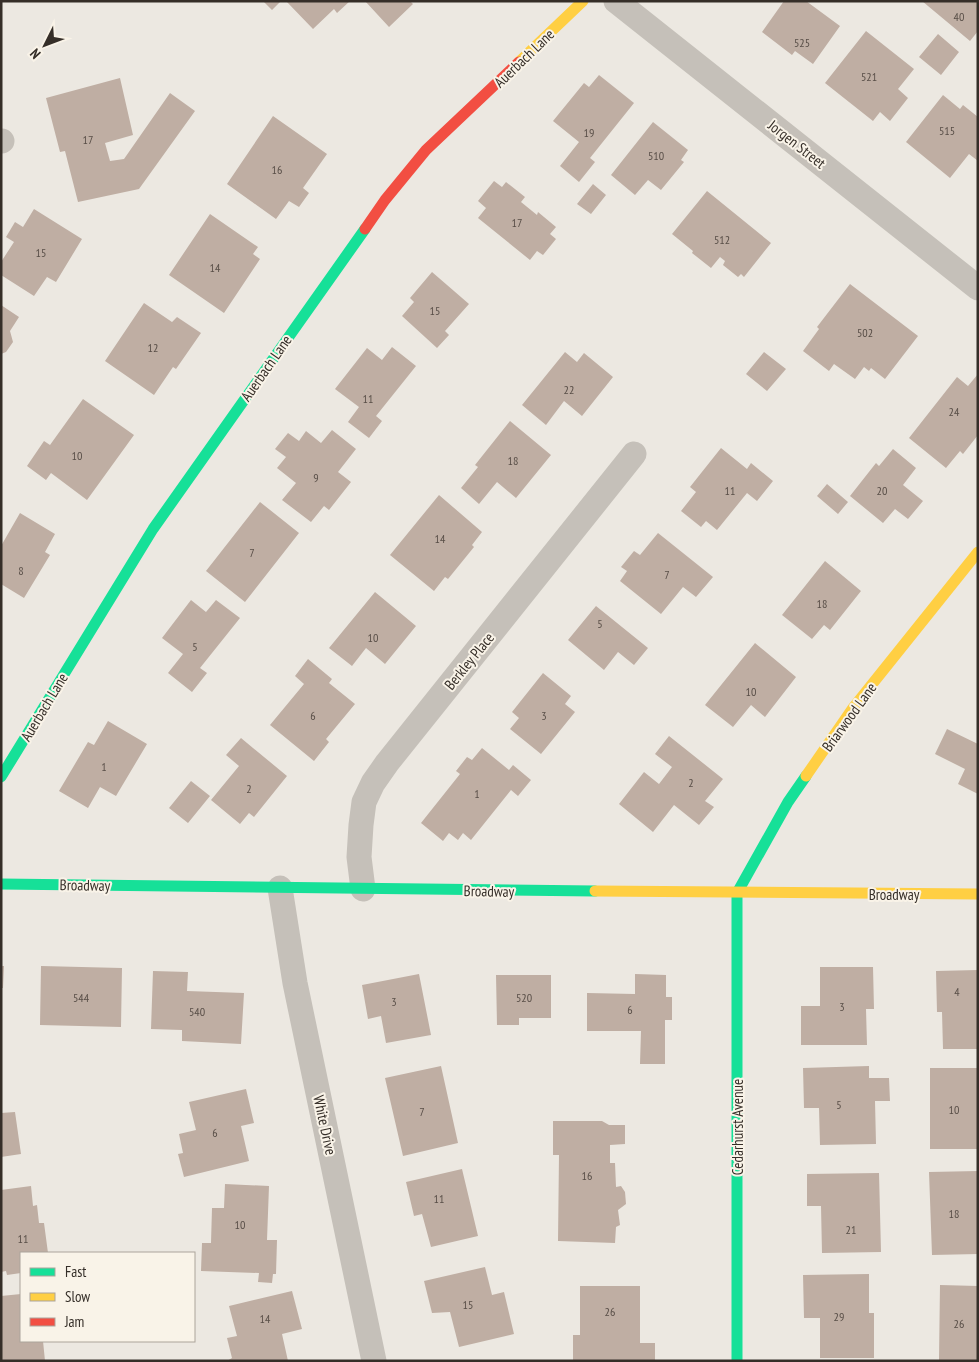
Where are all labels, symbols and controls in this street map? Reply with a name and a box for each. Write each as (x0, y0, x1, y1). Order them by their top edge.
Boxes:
house number: 40 (954, 9, 964, 24)
north arrow (20, 20, 70, 70)
street label: Auerbach Lane (490, 25, 558, 91)
house number: 525 (794, 35, 810, 50)
text: N (26, 45, 45, 63)
house number: 521 (861, 69, 877, 84)
street label: Jorgen Street (764, 115, 830, 172)
house number: 515 (939, 123, 955, 138)
house number: 19 (584, 125, 594, 140)
house number: 17 (83, 132, 93, 147)
house number: 510 (648, 148, 664, 163)
house number: 16 (272, 162, 282, 177)
house number: 17 (512, 215, 522, 230)
house number: 512 (714, 232, 730, 247)
house number: 15 (36, 245, 46, 260)
house number: 14 (210, 260, 221, 275)
house number: 15 (430, 303, 440, 318)
house number: 502 (857, 325, 873, 340)
street label: Auerbach Lane (236, 331, 296, 405)
house number: 12 (148, 340, 158, 355)
house number: 22 (564, 382, 574, 397)
house number: 11 (363, 391, 373, 406)
house number: 24 (949, 404, 960, 419)
house number: 10 (72, 448, 82, 463)
house number: 18 (508, 453, 518, 468)
house number: 9 (313, 470, 319, 485)
house number: 11 (725, 483, 735, 498)
house number: 20 (877, 483, 887, 498)
house number: 14 (435, 531, 446, 546)
house number: 7 (249, 545, 255, 560)
house number: 8 (18, 563, 24, 578)
house number: 7 (664, 567, 670, 582)
house number: 18 (817, 596, 827, 611)
house number: 5 (597, 616, 603, 631)
street label: Berkley Place (440, 628, 498, 694)
house number: 10 (368, 630, 378, 645)
house number: 5 (192, 639, 198, 654)
street label: Auerbach Lane (16, 669, 72, 745)
street label: Briarwood Lane (818, 679, 880, 755)
house number: 10 (746, 684, 756, 699)
house number: 6 (310, 708, 316, 723)
house number: 3 (541, 708, 547, 723)
house number: 1 (101, 759, 107, 774)
house number: 2 (688, 775, 694, 790)
house number: 2 (246, 781, 252, 796)
house number: 1 (474, 786, 480, 801)
street label: Broadway (60, 875, 111, 895)
street label: Broadway (464, 881, 515, 901)
street label: Broadway (869, 885, 920, 904)
house number: 4 (954, 984, 960, 999)
house number: 544 (73, 990, 90, 1005)
house number: 520 (516, 990, 532, 1005)
house number: 3 (391, 994, 397, 1009)
house number: 3 (839, 999, 845, 1014)
house number: 6 (627, 1002, 633, 1017)
house number: 540 (189, 1004, 205, 1019)
street label: Cedarhurst Avenue (728, 1079, 747, 1175)
street label: White Drive (309, 1093, 341, 1157)
house number: 5 (836, 1097, 842, 1112)
house number: 10 (949, 1102, 959, 1117)
house number: 7 (419, 1104, 425, 1119)
house number: 6 (212, 1125, 218, 1140)
house number: 16 (582, 1168, 592, 1183)
house number: 11 (434, 1191, 444, 1206)
house number: 18 (949, 1206, 959, 1221)
house number: 10 (235, 1217, 245, 1232)
house number: 21 (846, 1222, 856, 1237)
house number: 11 (18, 1231, 28, 1246)
legend (20, 1252, 195, 1342)
text: Fast (65, 1262, 86, 1281)
text: Slow (65, 1287, 90, 1306)
house number: 15 (463, 1297, 473, 1312)
house number: 26 (605, 1304, 615, 1319)
house number: 29 (834, 1309, 844, 1324)
house number: 14 (260, 1311, 271, 1326)
text: Jam (64, 1312, 84, 1331)
house number: 26 (954, 1316, 964, 1331)

